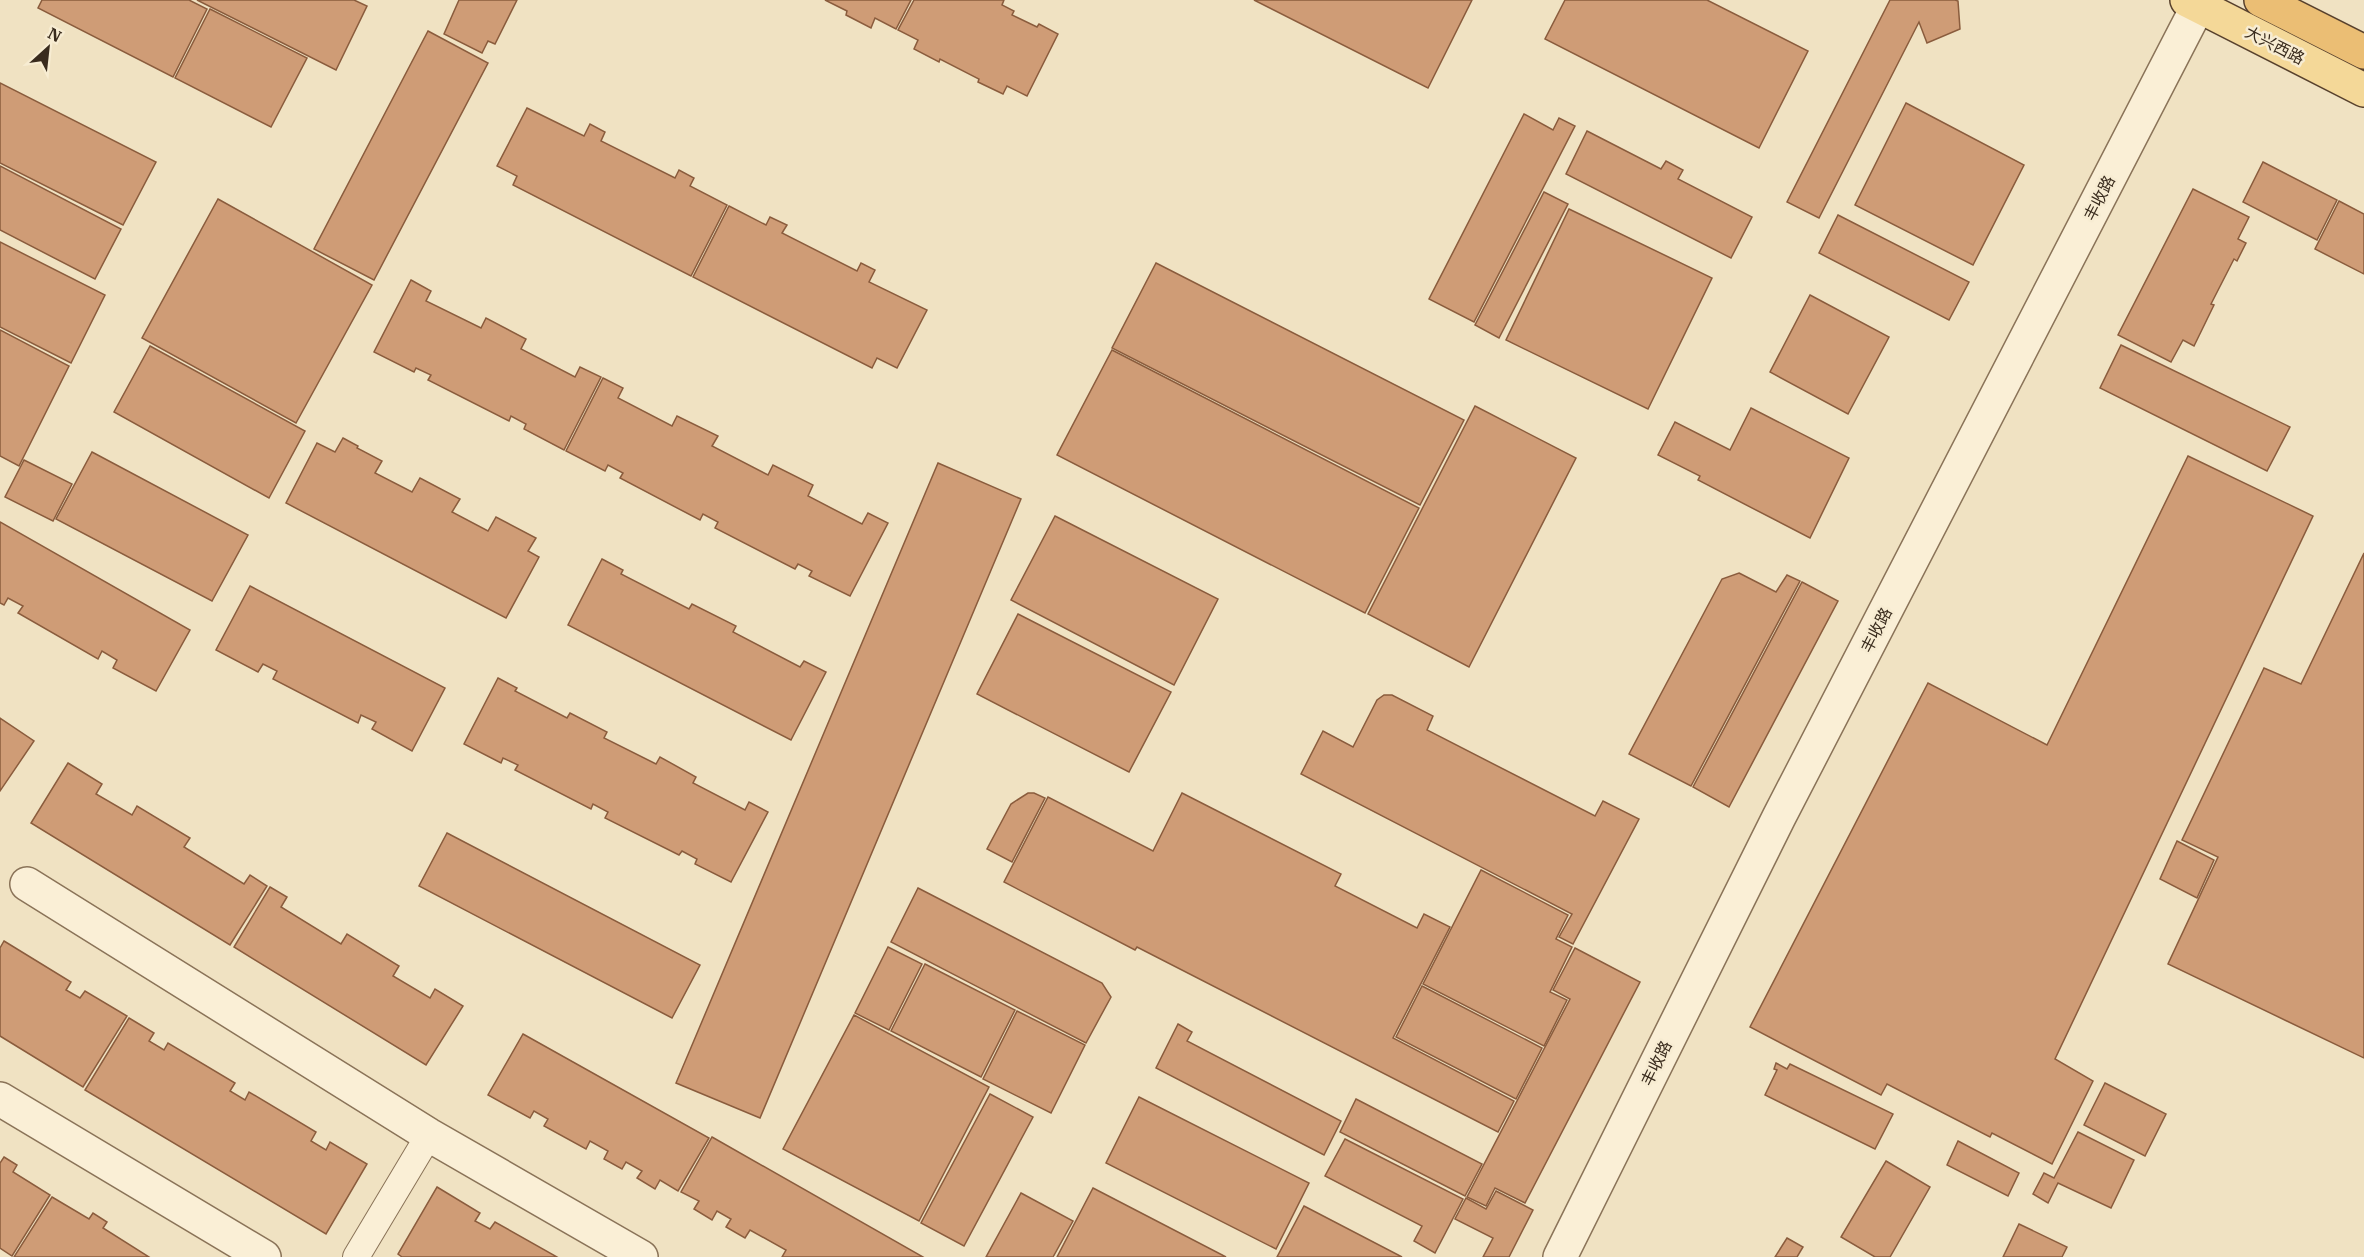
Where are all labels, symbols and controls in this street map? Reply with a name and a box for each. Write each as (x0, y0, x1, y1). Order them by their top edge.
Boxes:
north arrow (18, 18, 78, 78)
street label: 大兴西路 (2242, 22, 2308, 68)
text: N (45, 23, 65, 46)
street label: 丰收路 (2079, 172, 2119, 224)
street label: 丰收路 (1856, 604, 1896, 656)
street label: 丰收路 (1636, 1037, 1676, 1089)

